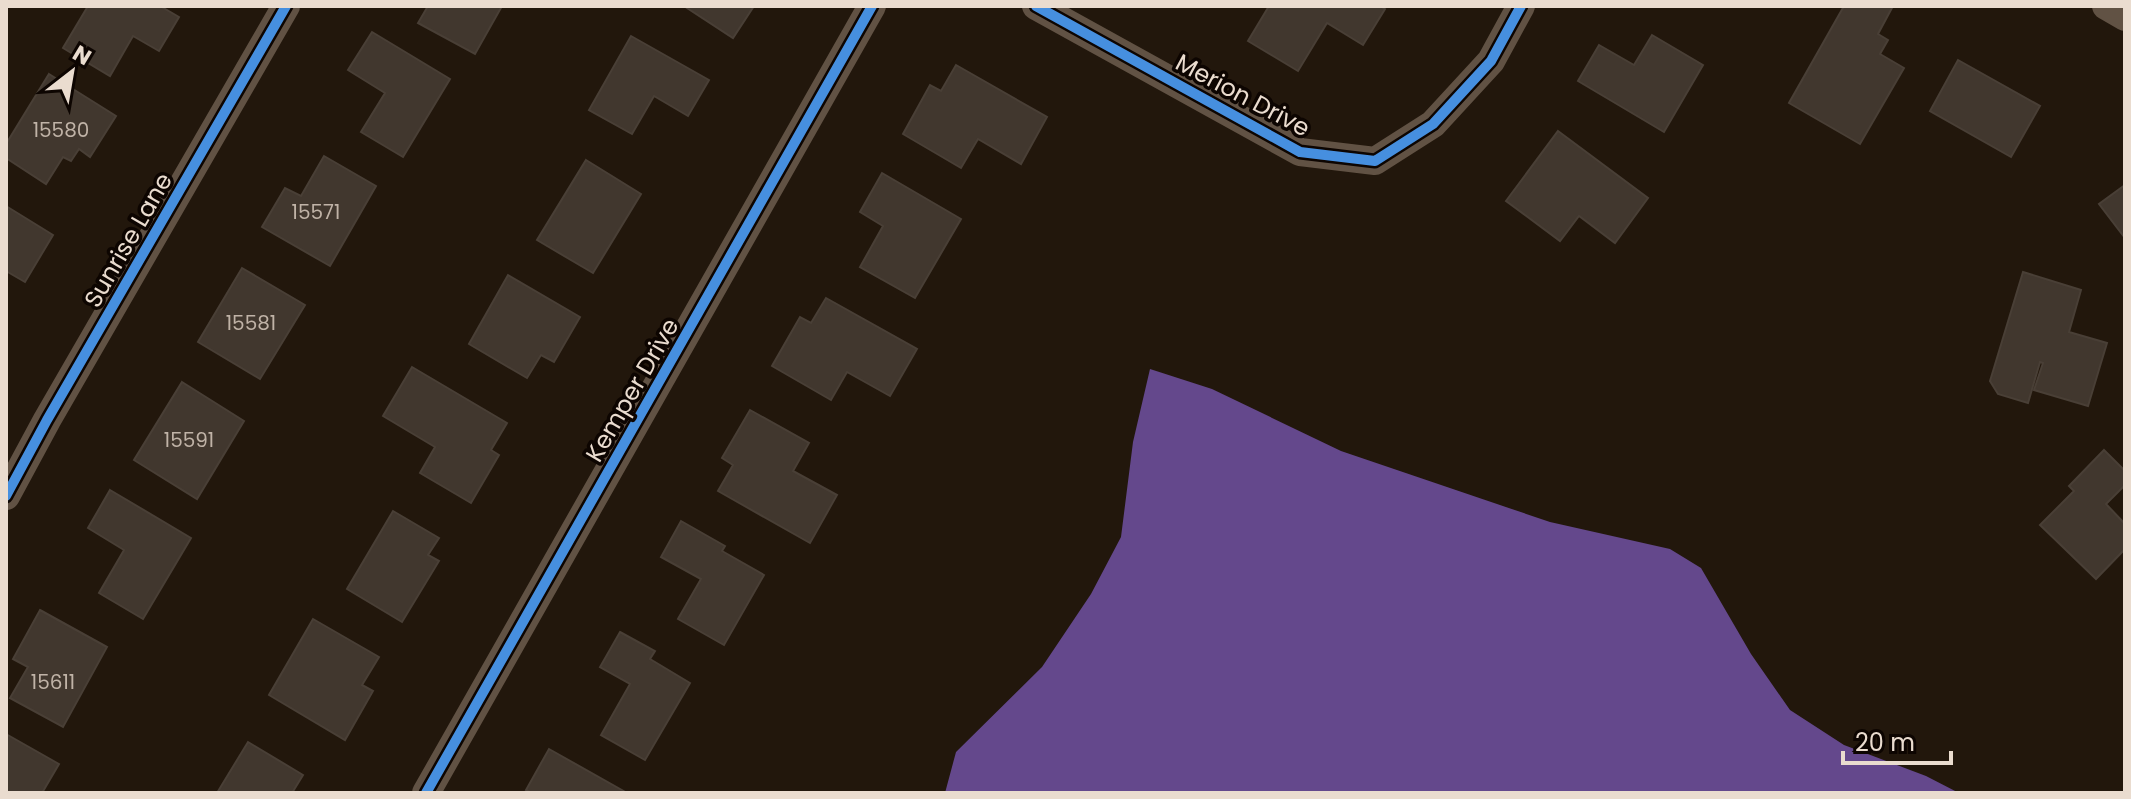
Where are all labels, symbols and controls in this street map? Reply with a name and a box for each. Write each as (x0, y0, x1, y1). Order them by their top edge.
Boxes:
north arrow (32, 32, 112, 112)
text: N (67, 38, 97, 73)
street label: Merion Drive (1170, 46, 1316, 144)
house number: 15580 (33, 116, 89, 144)
street label: Sunrise Lane (76, 167, 180, 313)
house number: 15571 (292, 198, 340, 226)
house number: 15581 (226, 309, 276, 337)
street label: Kemper Drive (578, 312, 686, 468)
house number: 15591 (164, 426, 214, 454)
house number: 15611 (31, 668, 75, 696)
scale bar (1843, 715, 1951, 765)
text: 20 m (1855, 726, 1915, 759)

